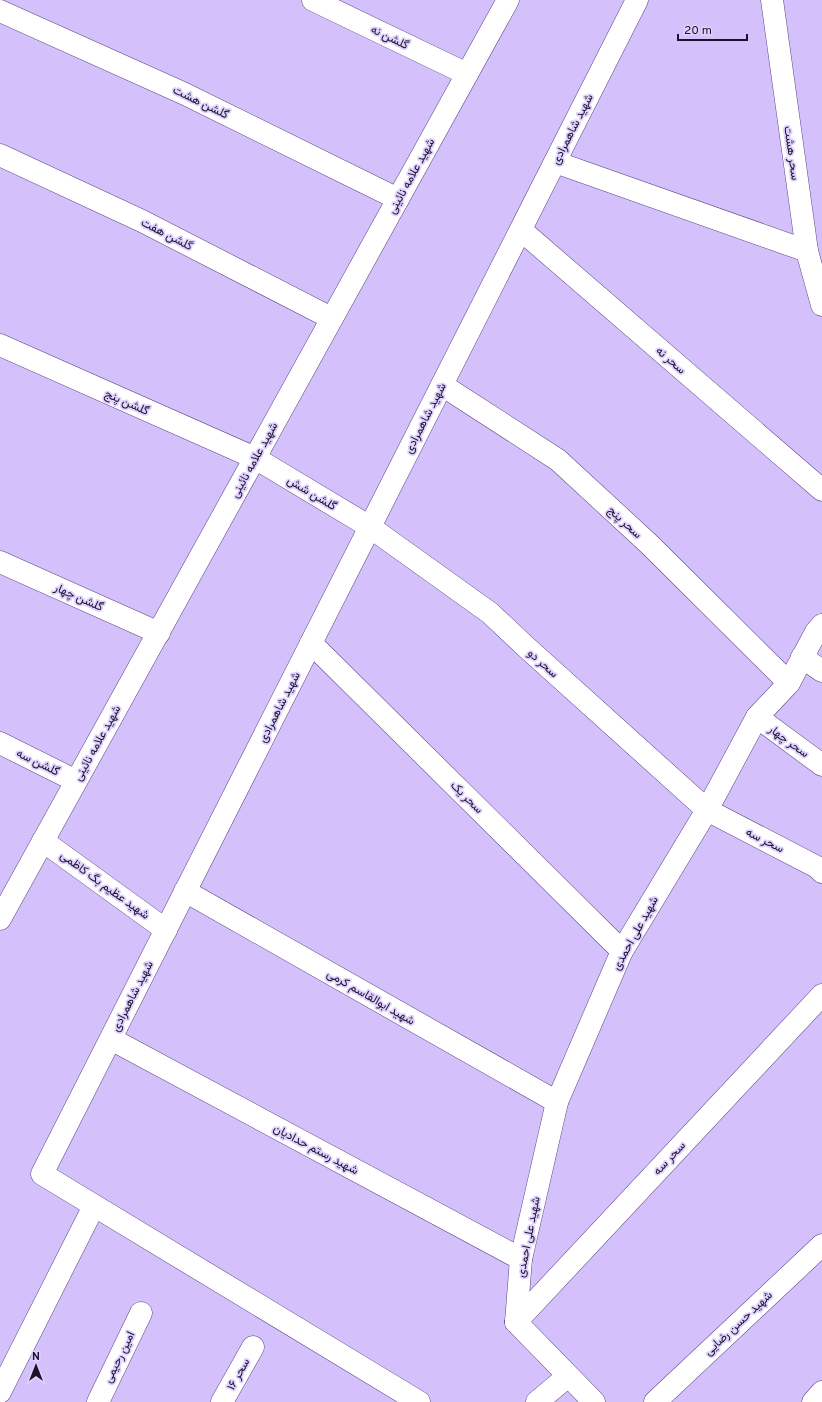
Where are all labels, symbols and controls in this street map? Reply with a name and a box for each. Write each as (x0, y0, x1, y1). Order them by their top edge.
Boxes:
scale bar (678, 16, 747, 42)
street label: گلشن نه (368, 22, 411, 54)
text: 20 m (684, 23, 712, 39)
street label: گلشن هشت (170, 82, 231, 123)
street label: شهید شاهمرادی (548, 91, 598, 168)
street label: سحر هشت (779, 125, 803, 181)
street label: شهید علامه‌ نائینی (384, 136, 439, 217)
street label: گلشن هفت (138, 215, 195, 255)
street label: سحر نه (652, 343, 689, 378)
street label: شهید شاهمرادی (401, 380, 451, 457)
street label: گلشن پنج (102, 386, 151, 420)
street label: شهید علامه‌ نائینی (227, 420, 282, 501)
street label: گلشن شش (284, 473, 339, 515)
street label: سحر پنج (604, 503, 645, 543)
street label: گلشن چهار (51, 580, 106, 616)
street label: سحر دو (524, 646, 561, 682)
street label: شهید شاهمرادی (255, 669, 305, 746)
street label: شهید علامه‌ نائینی (70, 703, 125, 784)
street label: سحر چهار (764, 721, 812, 762)
street label: گلشن سه (13, 746, 62, 780)
street label: سحر یک (446, 778, 486, 818)
street label: سحر سه (743, 825, 786, 857)
street label: شهید عظیم بگ کاظمی (56, 848, 152, 924)
street label: شهید علی احمدی (609, 894, 663, 973)
street label: شهید شاهمرادی (108, 958, 158, 1035)
street label: شهید ابوالقاسم کرمی (323, 966, 418, 1030)
street label: شهید رستم حدادیان (270, 1121, 361, 1179)
street label: سحر سه (650, 1138, 689, 1179)
street label: شهید علی احمدی (513, 1195, 545, 1279)
street label: شهید حسن رضایی (701, 1288, 776, 1360)
street label: امین رحیمی (100, 1329, 139, 1386)
north arrow (16, 1346, 56, 1386)
text: N (32, 1350, 40, 1364)
street label: سحر ۱۶ (224, 1356, 254, 1393)

